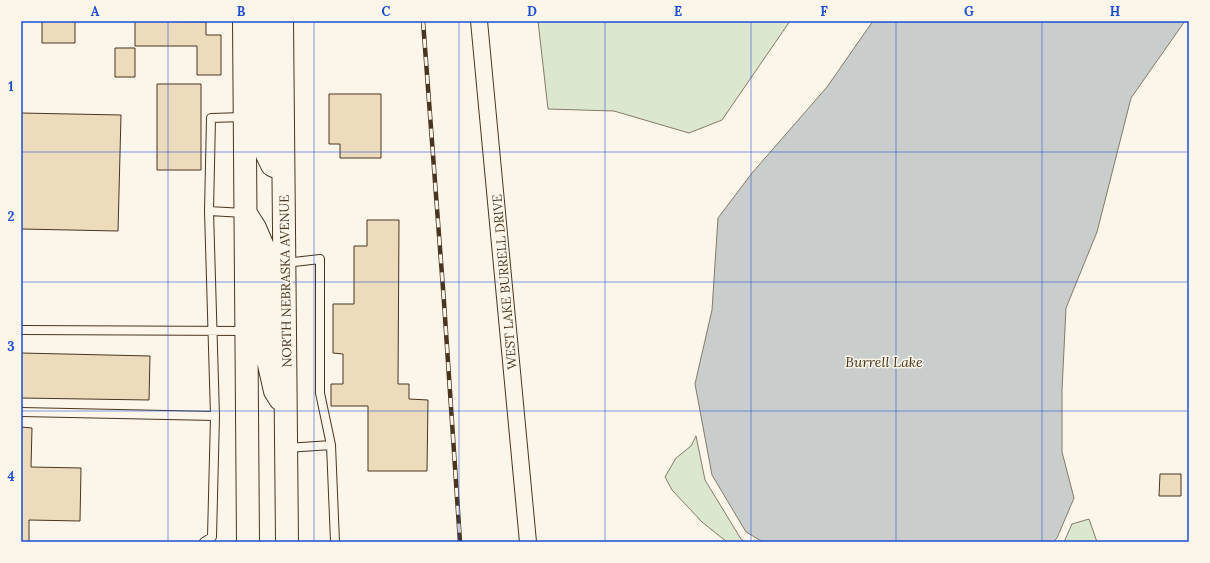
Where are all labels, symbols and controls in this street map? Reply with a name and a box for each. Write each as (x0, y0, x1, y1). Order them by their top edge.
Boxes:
text: A (91, 3, 100, 20)
text: B (237, 3, 246, 20)
text: C (382, 3, 391, 20)
text: D (527, 3, 537, 20)
text: E (674, 3, 682, 20)
text: F (820, 3, 828, 20)
text: G (964, 3, 974, 20)
text: H (1110, 3, 1120, 20)
text: 1 (8, 78, 14, 95)
street label: NORTH NEBRASKA AVENUE (275, 194, 296, 368)
street label: WEST LAKE BURRELL DRIVE (488, 194, 521, 370)
text: 2 (8, 208, 15, 225)
text: 3 (7, 338, 15, 355)
water label: Burrell Lake (845, 353, 923, 371)
text: 4 (7, 468, 15, 485)

